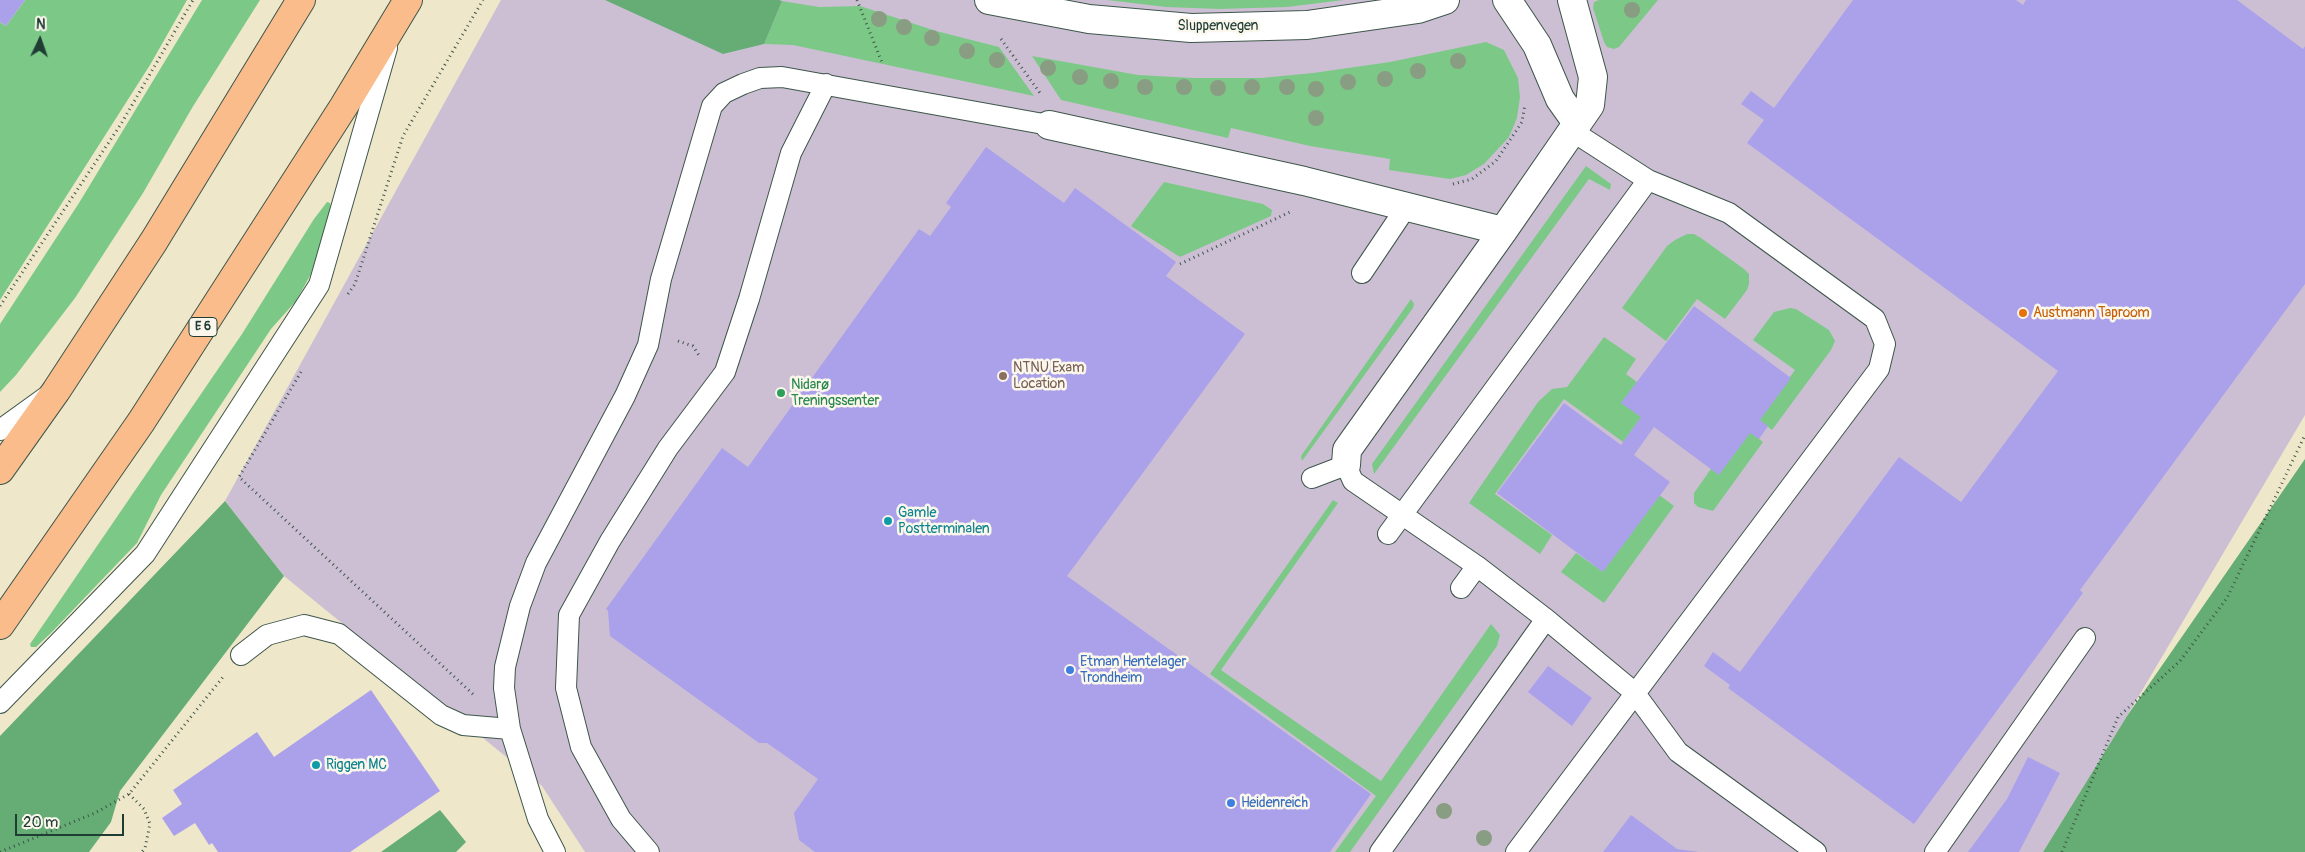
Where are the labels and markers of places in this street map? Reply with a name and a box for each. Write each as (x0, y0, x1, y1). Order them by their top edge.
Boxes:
place label: Austmann Taproom (2033, 305, 2150, 321)
marker: Austmann Taproom (2017, 307, 2029, 319)
place label: NTNU Exam Location (1013, 360, 1085, 392)
marker: NTNU Exam Location (997, 370, 1009, 382)
place label: Nidarø Treningssenter (791, 377, 879, 410)
marker: Nidarø Treningssenter (775, 387, 787, 399)
place label: Gamle Postterminalen (898, 505, 990, 538)
marker: Gamle Postterminalen (882, 515, 894, 527)
place label: Etman Hentelager Trondheim (1080, 654, 1186, 686)
marker: Etman Hentelager Trondheim (1064, 664, 1076, 676)
place label: Riggen MC (326, 757, 387, 773)
marker: Riggen MC (310, 759, 322, 771)
place label: Heidenreich (1241, 795, 1308, 811)
marker: Heidenreich (1225, 797, 1237, 809)

